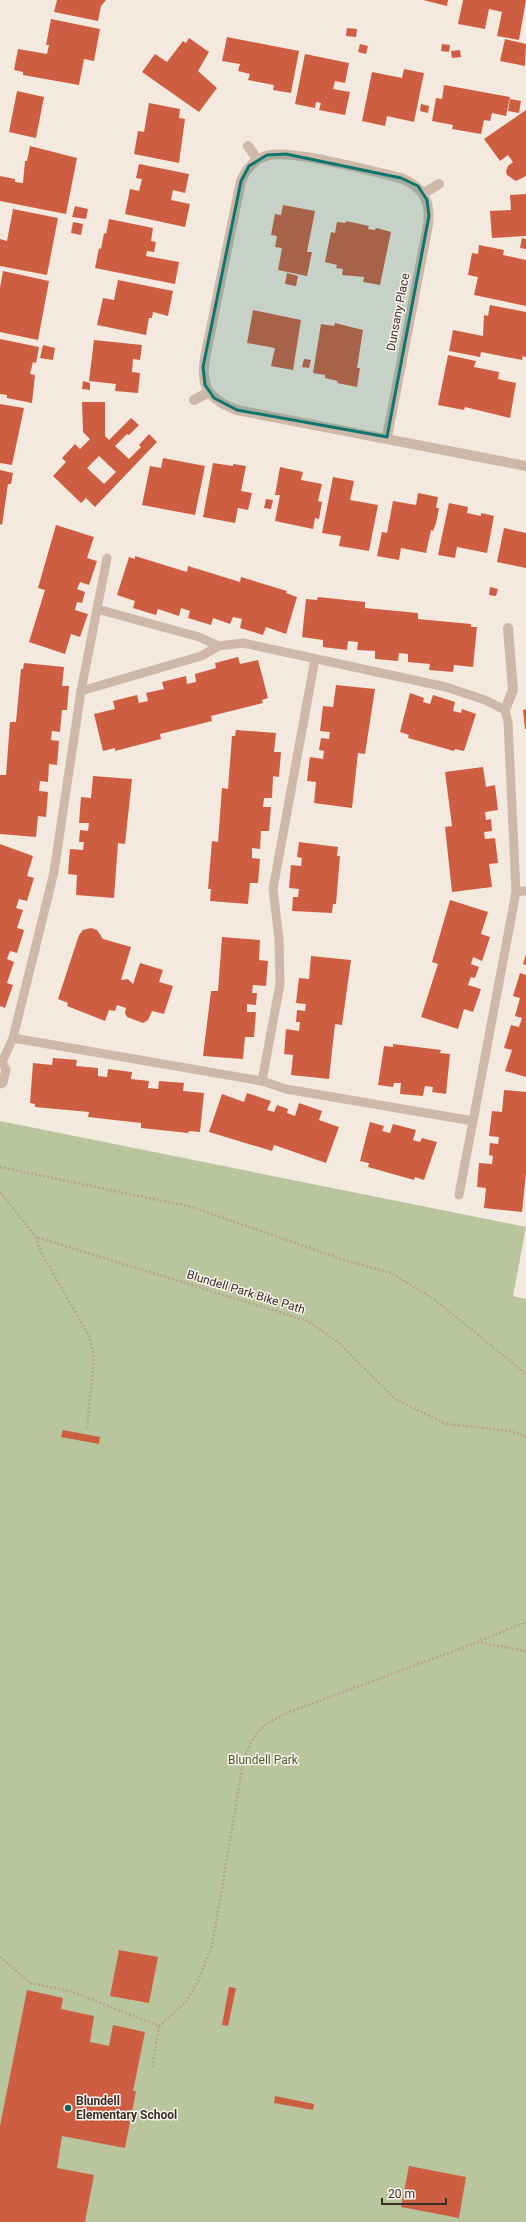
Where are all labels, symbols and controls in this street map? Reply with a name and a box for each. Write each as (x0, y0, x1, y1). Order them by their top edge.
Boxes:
street label: Dunsany Place (384, 272, 412, 352)
street label: Blundell Park Bike Path (185, 1267, 307, 1317)
park label: Blundell Park (228, 1753, 299, 1767)
place label: Blundell Elementary School (76, 2094, 177, 2122)
marker: Blundell Elementary School (63, 2103, 73, 2113)
scale bar (382, 2180, 446, 2206)
text: 20 m (388, 2187, 415, 2201)

